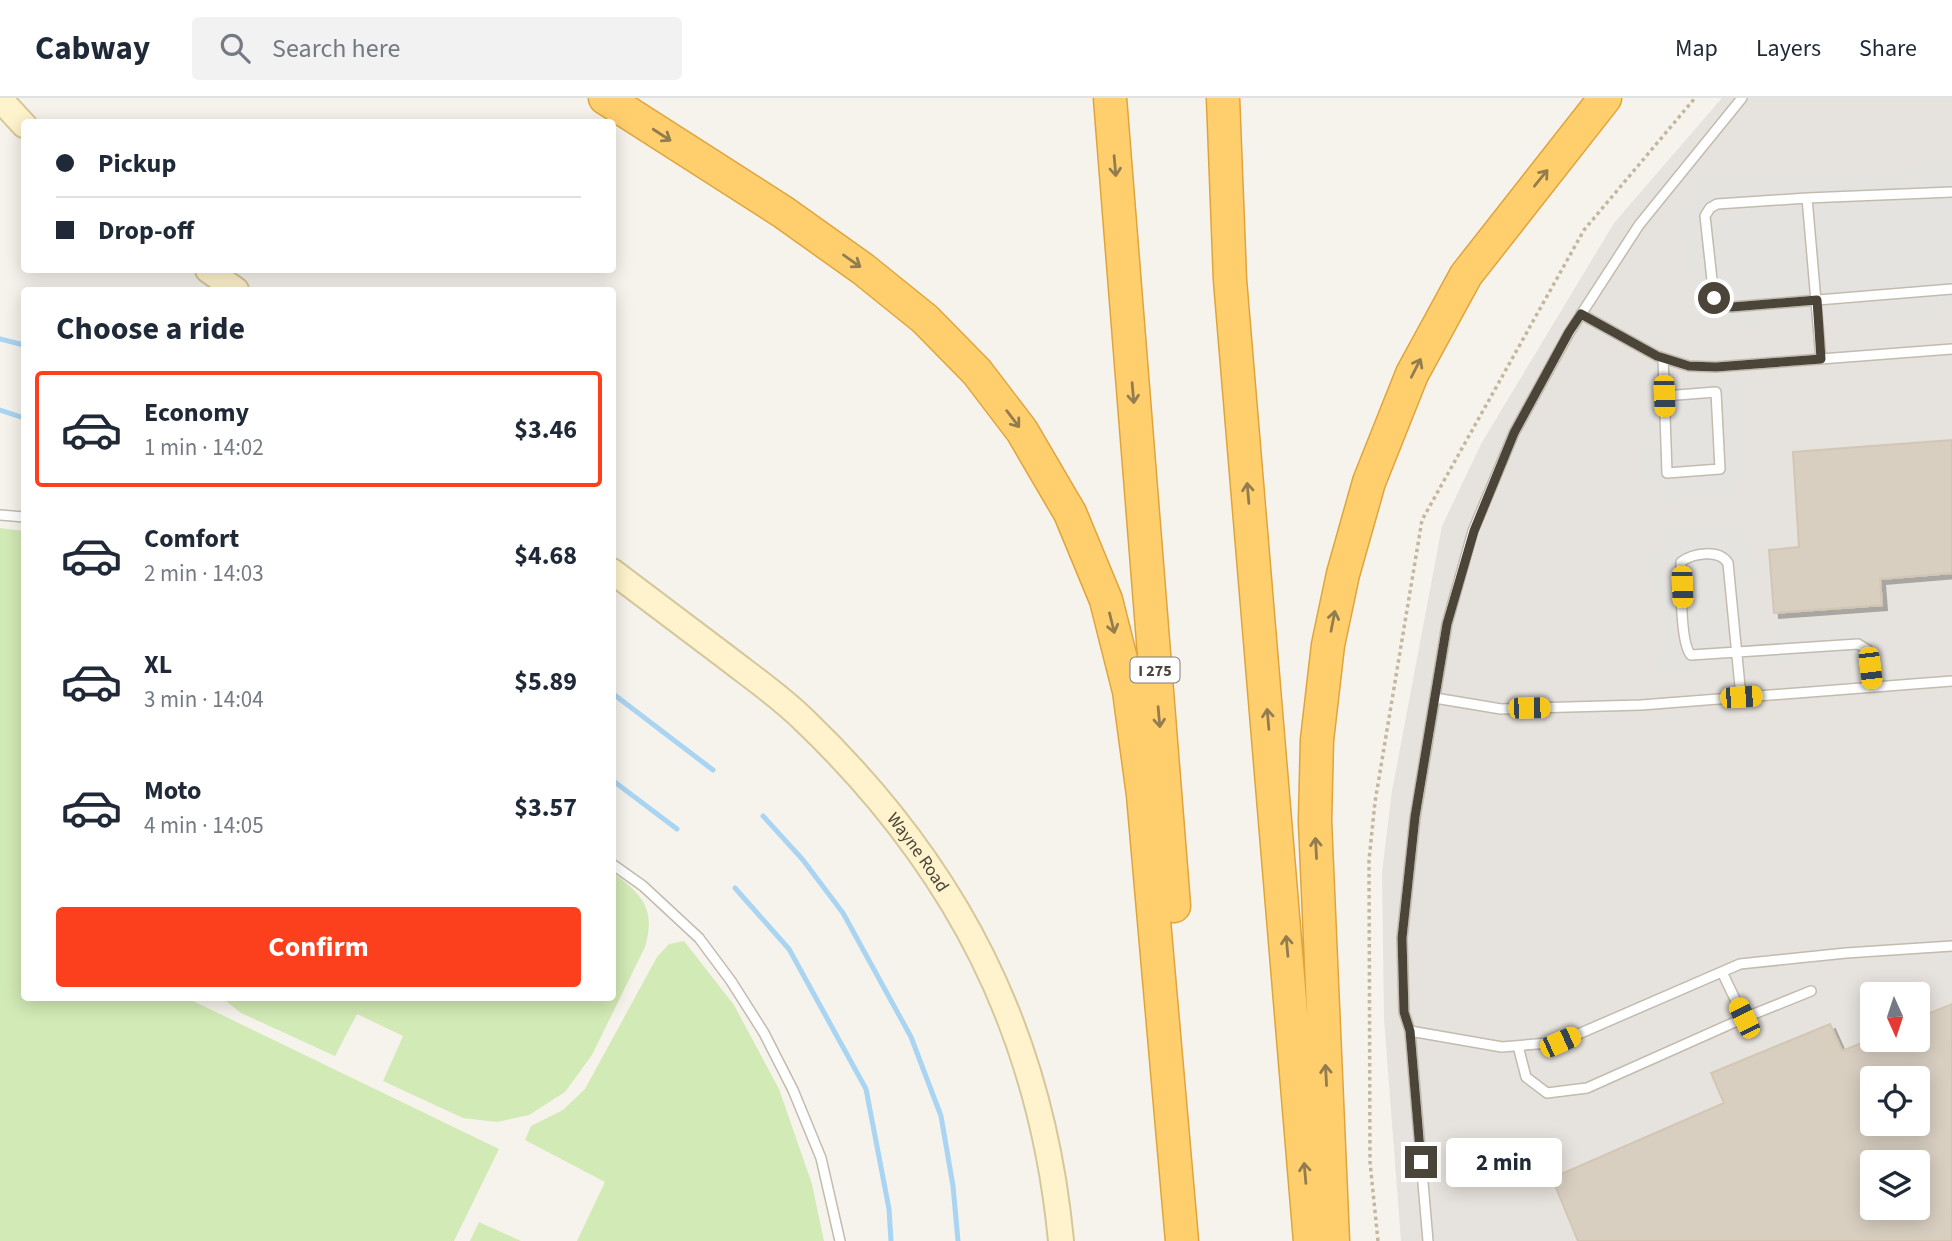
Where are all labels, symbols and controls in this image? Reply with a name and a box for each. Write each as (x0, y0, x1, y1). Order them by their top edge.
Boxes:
search box (192, 17, 682, 80)
text: Cabway (35, 25, 150, 72)
icon: search (216, 29, 254, 67)
text: Search here (272, 30, 400, 67)
text: Map (1675, 31, 1718, 66)
text: Layers (1756, 31, 1821, 66)
text: Share (1859, 31, 1917, 66)
one-way arrow (652, 128, 672, 142)
text: Pickup (98, 145, 176, 182)
one-way arrow (1109, 154, 1122, 177)
one-way arrow (1533, 170, 1548, 188)
text: Drop-off (98, 212, 194, 249)
one-way arrow (842, 254, 861, 268)
route start (1698, 282, 1730, 314)
text: Choose a ride (56, 306, 245, 352)
one-way arrow (1409, 358, 1423, 378)
car (1653, 375, 1676, 417)
one-way arrow (1127, 381, 1140, 404)
text: Economy (144, 394, 249, 431)
icon: car (60, 398, 123, 461)
one-way arrow (1006, 410, 1021, 428)
text: $3.46 (514, 411, 577, 448)
text: 1 min · 14:02 (144, 431, 264, 464)
one-way arrow (1241, 482, 1254, 505)
text: Comfort (144, 520, 239, 557)
icon: car (60, 524, 123, 587)
text: $4.68 (514, 537, 577, 574)
text: 2 min · 14:03 (144, 557, 264, 590)
car (1671, 566, 1694, 608)
one-way arrow (1327, 610, 1340, 633)
one-way arrow (1106, 611, 1119, 634)
text: XL (144, 646, 172, 683)
car (1858, 646, 1883, 690)
icon: car (60, 650, 123, 713)
road number: I 275 (1130, 657, 1180, 682)
text: $5.89 (514, 663, 577, 700)
text: 3 min · 14:04 (144, 683, 264, 716)
car (1720, 685, 1763, 709)
car (1508, 697, 1551, 719)
one-way arrow (1153, 705, 1166, 728)
one-way arrow (1261, 709, 1274, 731)
text: Moto (144, 772, 201, 809)
icon: car (60, 776, 123, 839)
text: $3.57 (514, 789, 577, 826)
street label: Wayne Road (881, 807, 955, 897)
text: 4 min · 14:05 (144, 809, 264, 842)
one-way arrow (1309, 836, 1322, 859)
button: Confirm (56, 907, 581, 987)
one-way arrow (1280, 935, 1293, 958)
north arrow (1860, 982, 1930, 1052)
map controls (1860, 982, 1930, 1220)
car (1726, 995, 1763, 1041)
car (1537, 1024, 1584, 1060)
one-way arrow (1320, 1064, 1333, 1087)
button: locate (1860, 1066, 1930, 1136)
callout: 2 min (1446, 1138, 1561, 1186)
route end (1405, 1146, 1437, 1178)
text: 2 min (1476, 1146, 1532, 1179)
button: layers (1860, 1150, 1930, 1220)
one-way arrow (1298, 1162, 1311, 1185)

